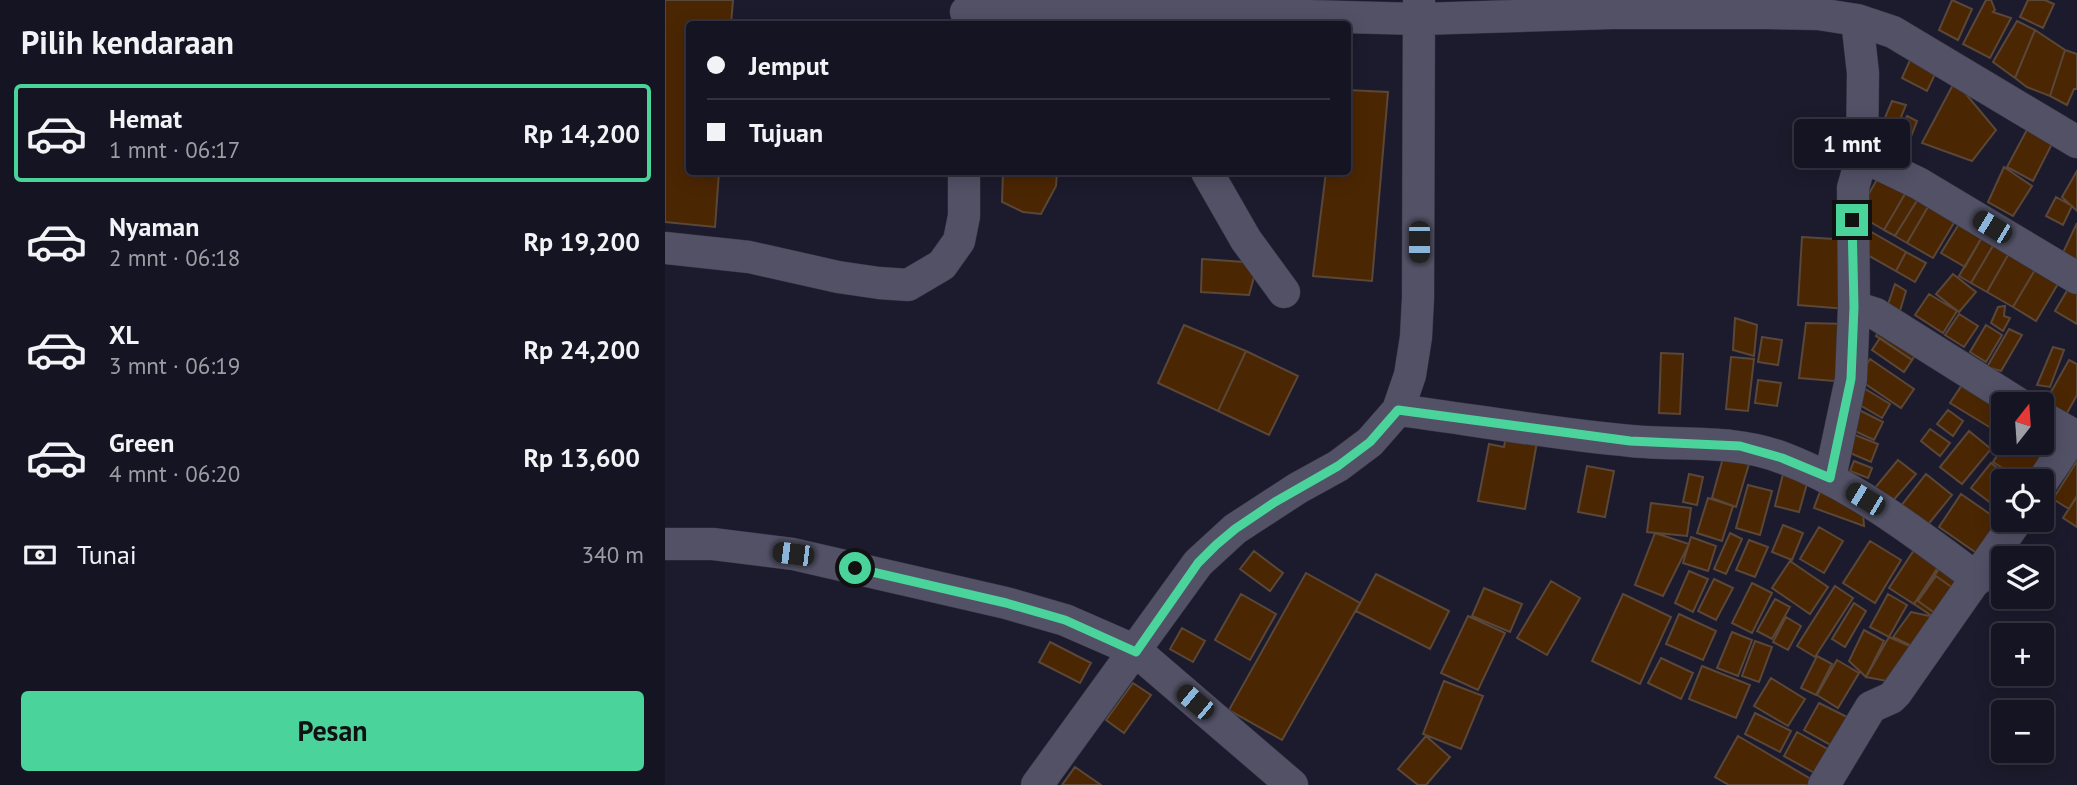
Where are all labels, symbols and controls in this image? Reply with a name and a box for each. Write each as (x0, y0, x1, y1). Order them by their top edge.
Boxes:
text: Pilih kendaraan (21, 21, 234, 63)
text: Jemput (749, 49, 829, 82)
icon: car (25, 102, 88, 165)
text: Hemat (109, 102, 182, 135)
text: Tujuan (749, 116, 823, 149)
text: Rp 14,200 (523, 117, 640, 150)
callout: 1 mnt (1794, 118, 1910, 168)
text: 1 mnt (1823, 129, 1881, 158)
text: 1 mnt · 06:17 (109, 135, 240, 164)
route end (1836, 204, 1868, 236)
car (1969, 207, 2016, 247)
icon: car (25, 210, 88, 273)
text: Nyaman (109, 210, 199, 243)
car (1409, 221, 1430, 263)
text: Rp 19,200 (523, 225, 640, 258)
text: 2 mnt · 06:18 (109, 243, 240, 272)
icon: car (25, 318, 88, 381)
text: XL (109, 318, 139, 351)
text: Rp 24,200 (523, 333, 640, 366)
text: 3 mnt · 06:19 (109, 351, 240, 380)
north arrow (1991, 392, 2055, 455)
map controls (1991, 392, 2054, 763)
icon: car (25, 426, 88, 489)
text: Green (109, 426, 174, 459)
text: Rp 13,600 (523, 441, 640, 474)
text: 4 mnt · 06:20 (109, 459, 240, 488)
button: locate (1991, 469, 2054, 532)
car (1842, 479, 1889, 519)
icon: cash (21, 536, 59, 574)
text: Tunai (77, 538, 137, 571)
text: 340 m (582, 540, 644, 569)
car (771, 541, 816, 567)
button: layers (1991, 546, 2054, 609)
route start (839, 552, 871, 584)
button: + (1991, 623, 2054, 686)
car (1173, 680, 1218, 724)
button: Pesan (21, 691, 644, 771)
button: − (1991, 700, 2054, 763)

